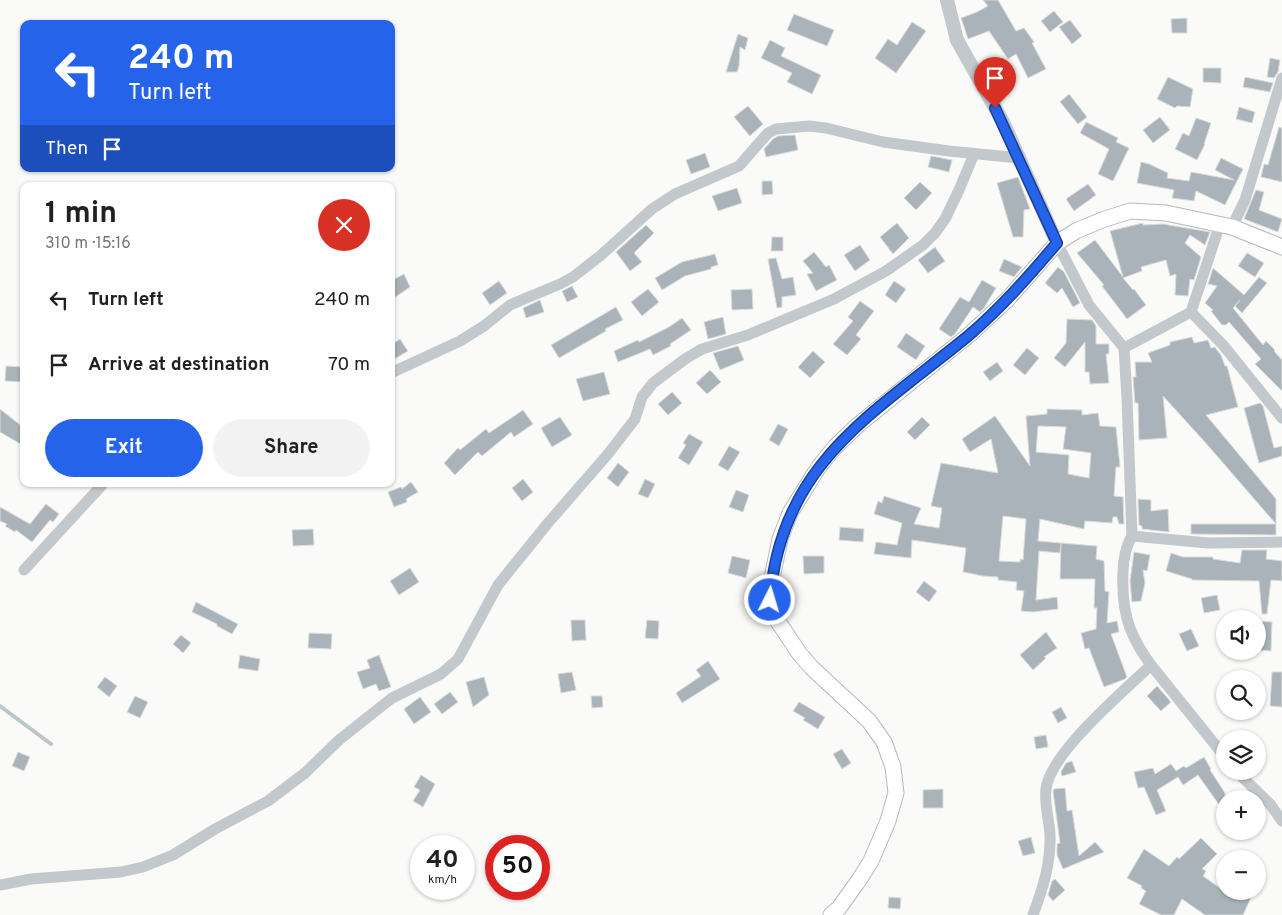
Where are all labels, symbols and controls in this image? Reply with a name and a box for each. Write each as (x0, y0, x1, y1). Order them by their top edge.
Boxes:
text: 240 m (128, 37, 234, 81)
icon: left (45, 40, 110, 105)
pin (974, 57, 1016, 108)
icon: arrive (981, 64, 1009, 92)
text: Turn left (128, 80, 211, 107)
icon: arrive (98, 135, 126, 163)
text: Then (45, 137, 88, 161)
text: 1 min (45, 196, 117, 233)
button: close (318, 199, 370, 251)
text: 310 m · 15:16 (45, 234, 131, 254)
icon: left (45, 286, 73, 314)
text: Turn left (88, 288, 164, 312)
text: 240 m (314, 288, 370, 312)
icon: arrive (45, 351, 73, 379)
text: Arrive at destination (88, 353, 269, 377)
text: 70 m (328, 353, 370, 377)
button: Exit (45, 419, 203, 477)
button: Share (213, 419, 370, 477)
position arrow (743, 573, 795, 625)
map controls (1216, 610, 1266, 900)
button: sound (1216, 610, 1266, 660)
button: search (1216, 670, 1266, 720)
button: layers (1216, 730, 1266, 780)
button: + (1216, 790, 1266, 840)
speed limit sign: 50 (485, 835, 550, 900)
text: 40 (426, 845, 459, 877)
button: − (1216, 850, 1266, 900)
text: km/h (428, 872, 457, 888)

